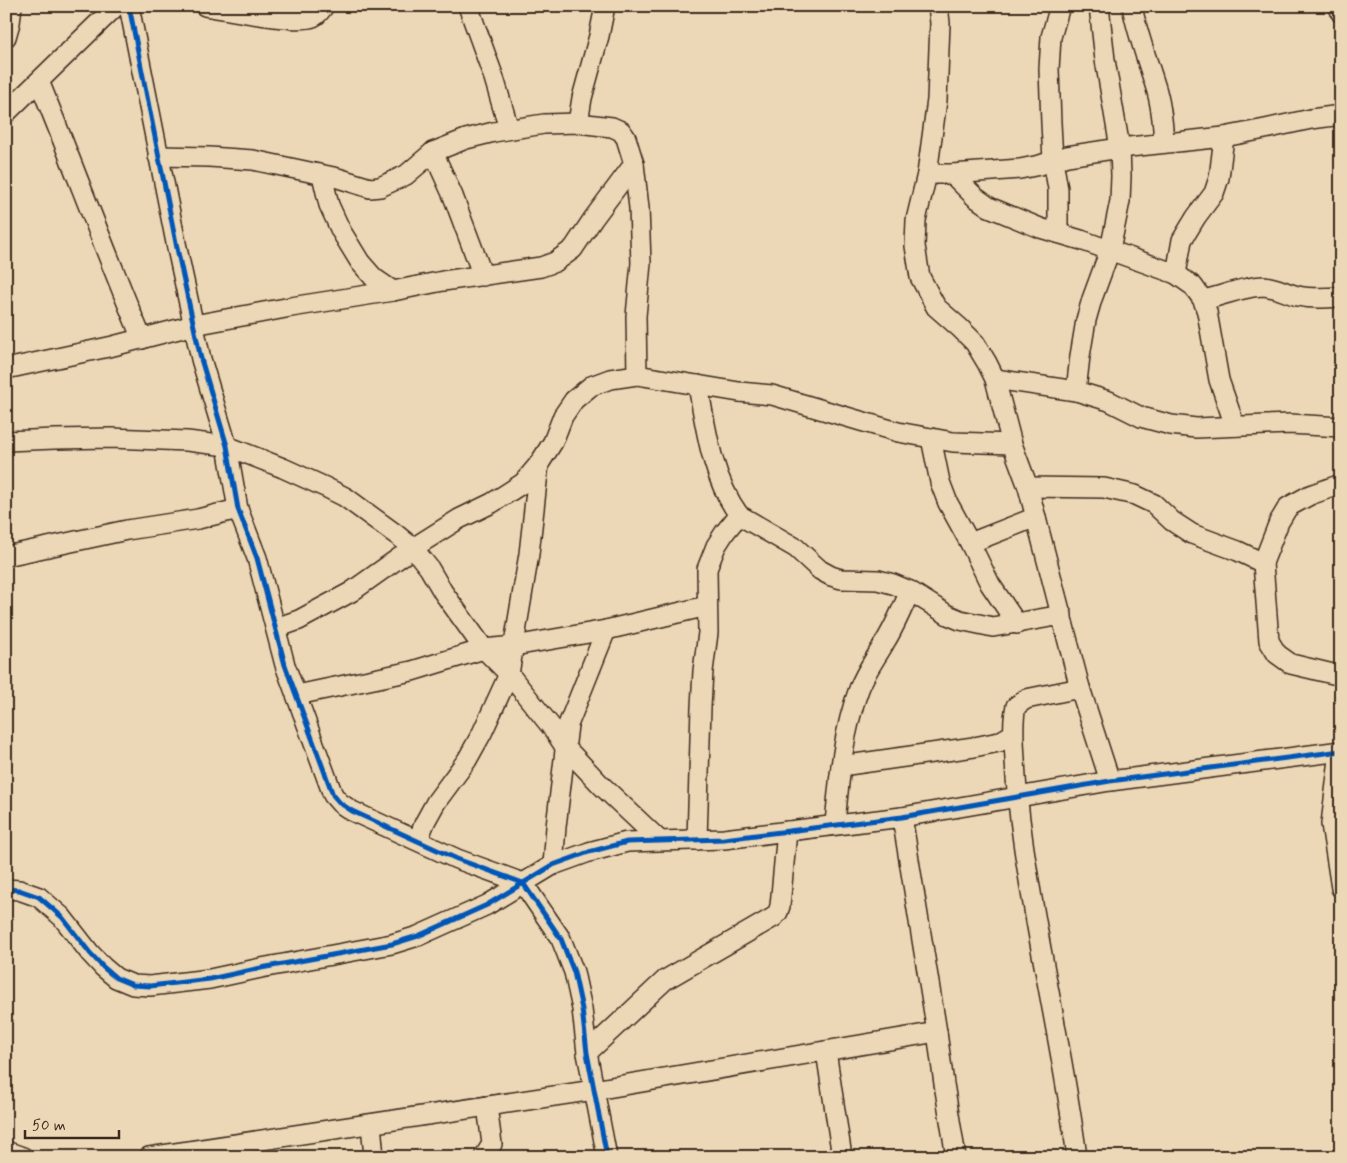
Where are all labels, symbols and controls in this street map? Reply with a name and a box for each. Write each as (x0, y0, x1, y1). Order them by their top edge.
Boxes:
scale bar (25, 1108, 119, 1140)
text: 50 m (32, 1116, 66, 1136)

